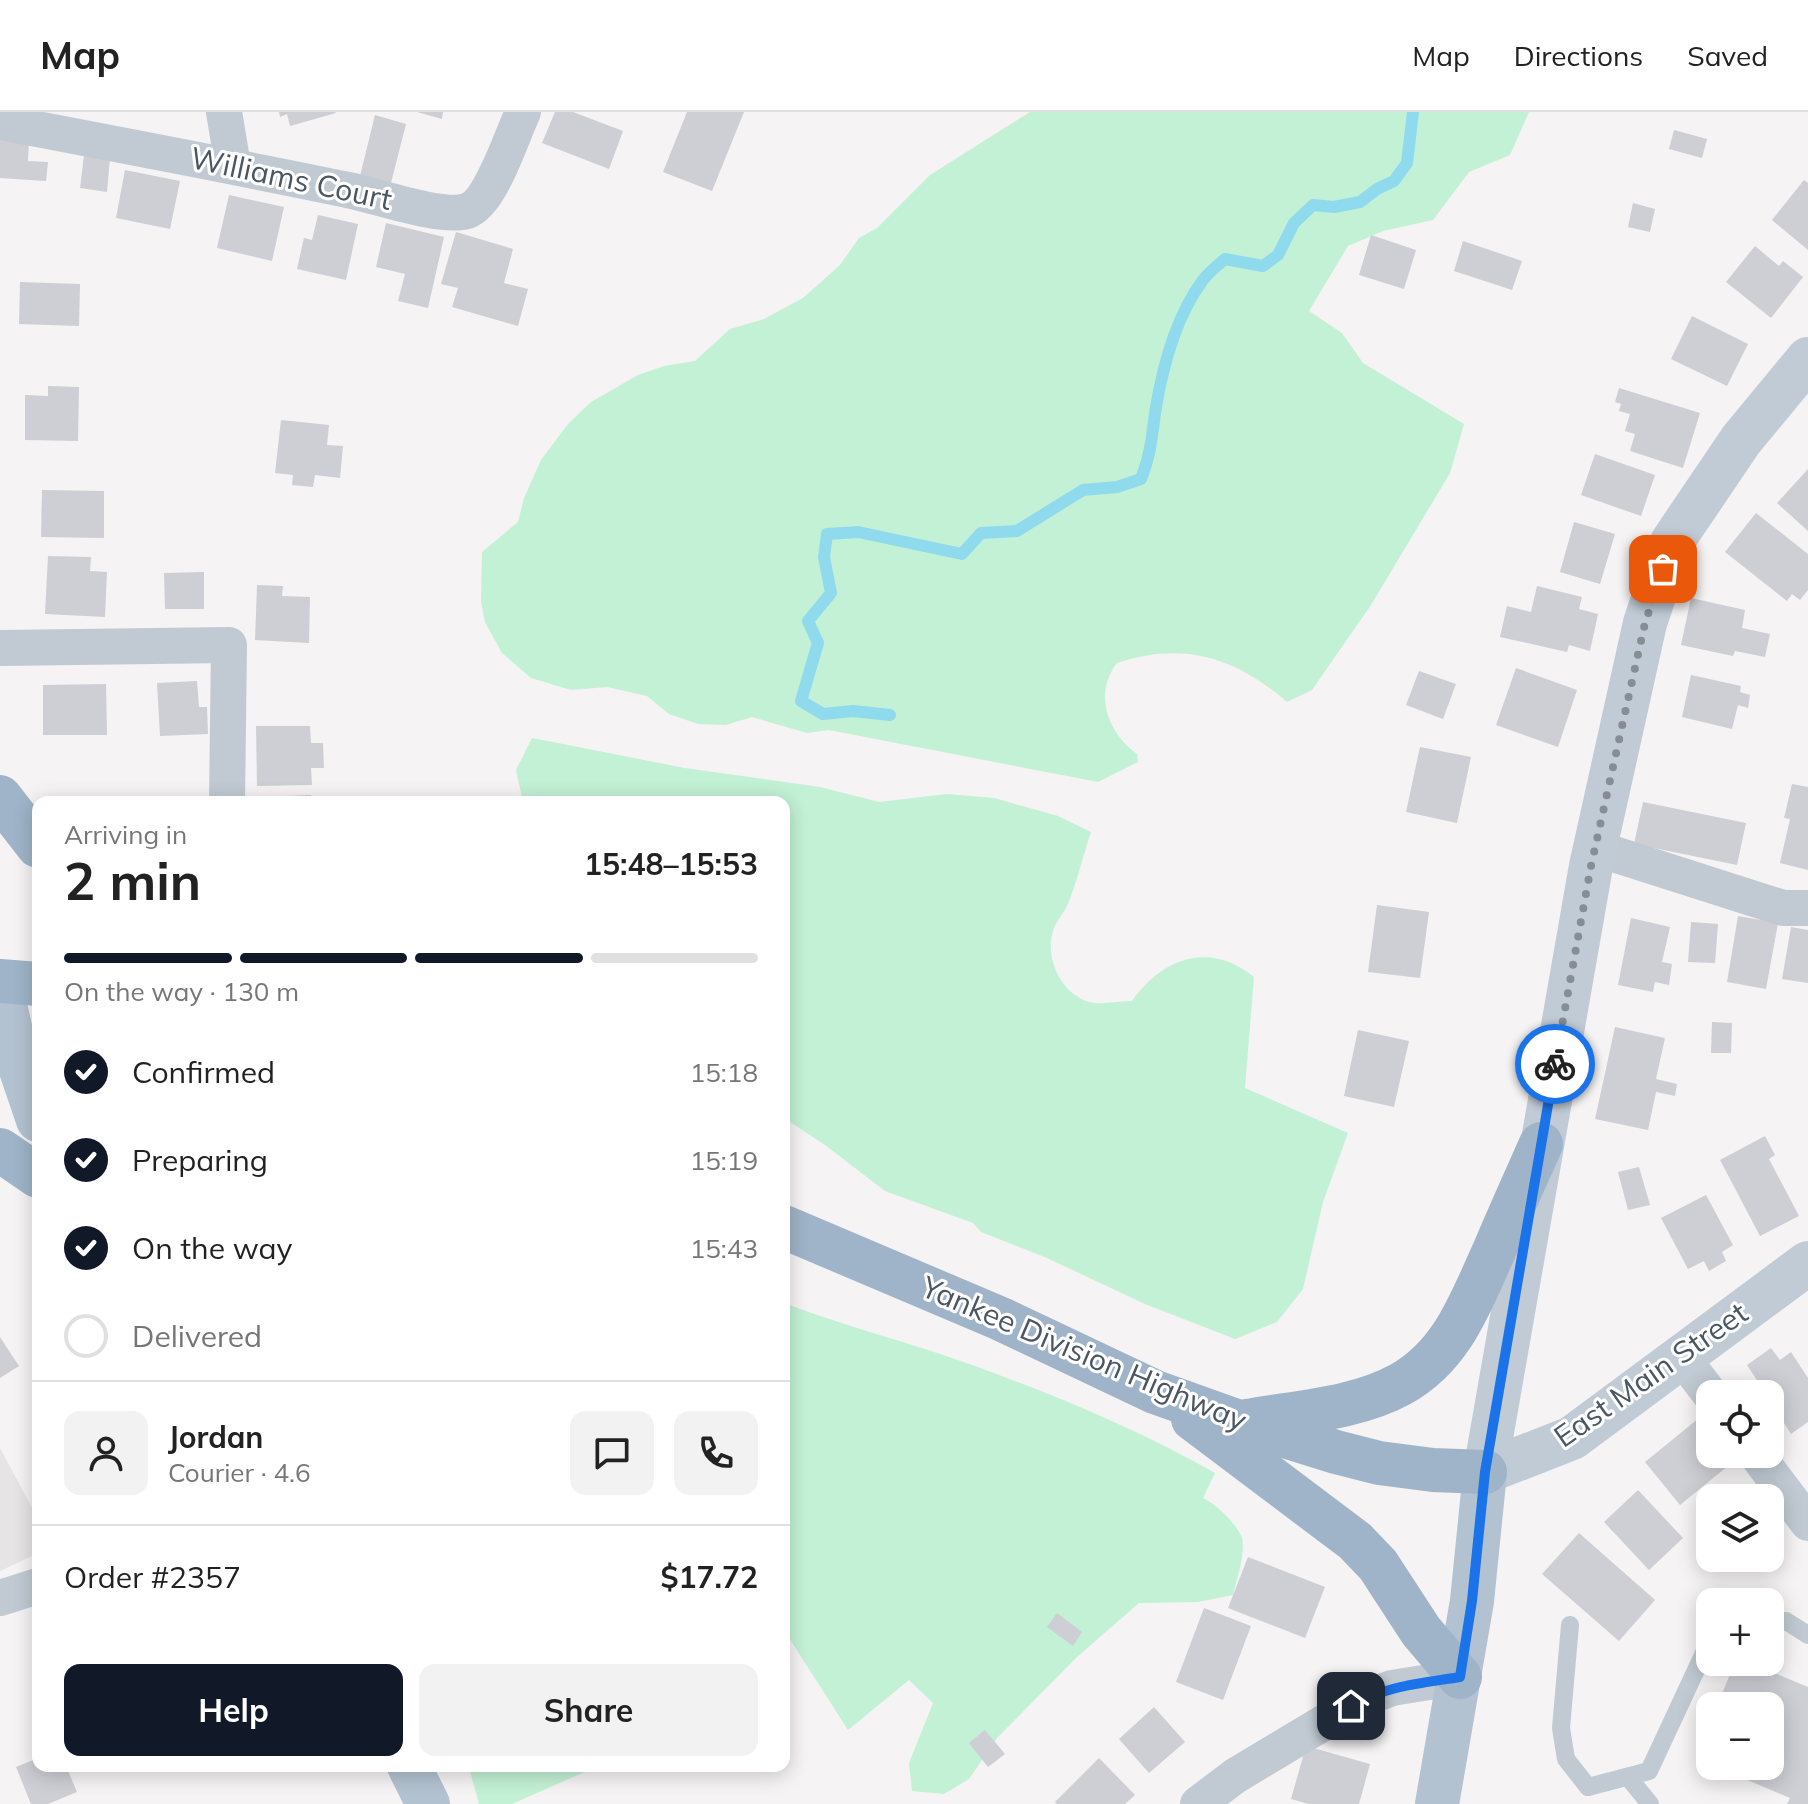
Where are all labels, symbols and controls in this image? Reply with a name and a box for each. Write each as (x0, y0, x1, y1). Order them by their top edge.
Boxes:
text: Map (40, 31, 120, 79)
text: Map (1412, 38, 1470, 73)
text: Directions (1514, 38, 1643, 73)
text: Saved (1687, 38, 1768, 73)
street label: Williams Court (187, 138, 395, 218)
pin (1629, 535, 1697, 603)
icon: bag (1641, 547, 1685, 591)
text: Arriving in (64, 818, 187, 851)
text: 15:48–15:53 (584, 845, 758, 883)
text: 2 min (64, 848, 201, 913)
text: On the way · 130 m (64, 975, 299, 1008)
courier (1515, 1024, 1595, 1104)
icon: bike (1533, 1042, 1577, 1086)
icon: check (64, 1050, 108, 1094)
text: Confirmed (132, 1053, 275, 1091)
text: 15:18 (690, 1056, 758, 1089)
icon: check (64, 1138, 108, 1182)
text: Preparing (132, 1141, 268, 1179)
text: 15:19 (690, 1144, 758, 1177)
icon: check (64, 1226, 108, 1270)
text: On the way (132, 1229, 292, 1267)
text: 15:43 (690, 1232, 758, 1265)
street label: Yankee Division Highway (915, 1267, 1253, 1439)
street label: East Main Street (1546, 1293, 1755, 1455)
text: Delivered (132, 1317, 262, 1355)
map controls (1696, 1380, 1784, 1780)
button: locate (1696, 1380, 1784, 1468)
button: person (64, 1411, 148, 1495)
button: chat (570, 1411, 654, 1495)
button: phone (674, 1411, 758, 1495)
text: Jordan (168, 1418, 263, 1456)
text: Courier · 4.6 (168, 1456, 311, 1489)
button: layers (1696, 1484, 1784, 1572)
text: Order #2357 (64, 1558, 241, 1596)
text: $17.72 (661, 1558, 758, 1596)
button: + (1696, 1588, 1784, 1676)
button: Help (64, 1664, 403, 1756)
button: Share (419, 1664, 758, 1756)
pin (1317, 1672, 1385, 1740)
icon: home (1329, 1684, 1373, 1728)
button: − (1696, 1692, 1784, 1780)

